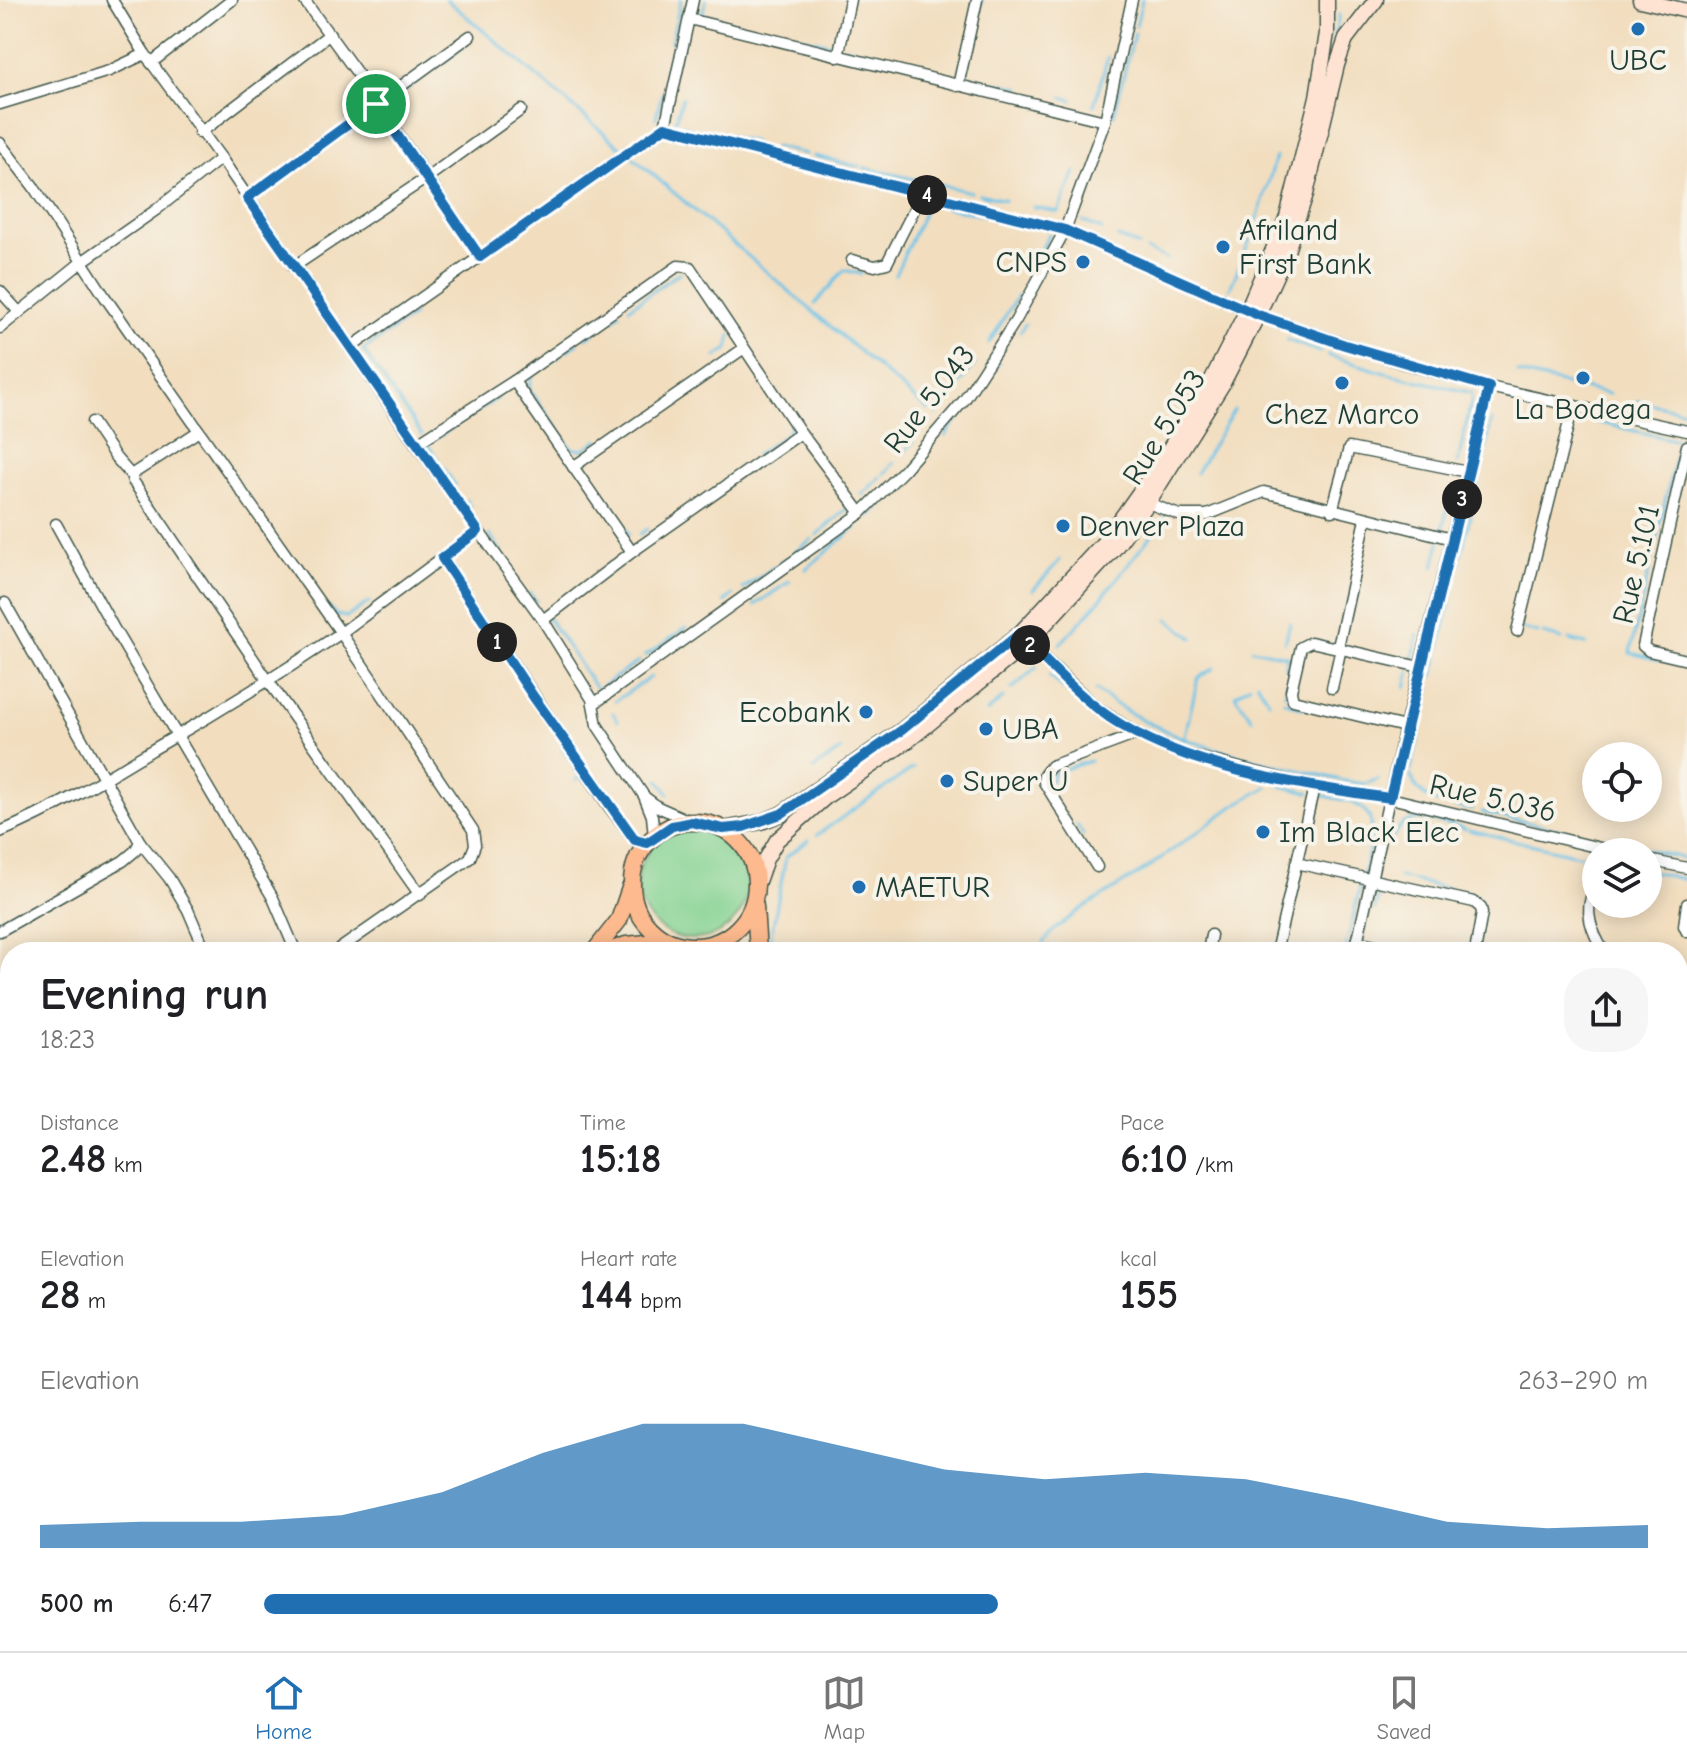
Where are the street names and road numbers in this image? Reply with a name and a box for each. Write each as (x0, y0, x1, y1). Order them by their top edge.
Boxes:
street label: Rue 5.043 (876, 338, 982, 460)
street label: Rue 5.053 (1115, 363, 1213, 491)
street label: Rue 5.101 (1606, 501, 1667, 627)
street label: Rue 5.036 (1426, 767, 1560, 830)

